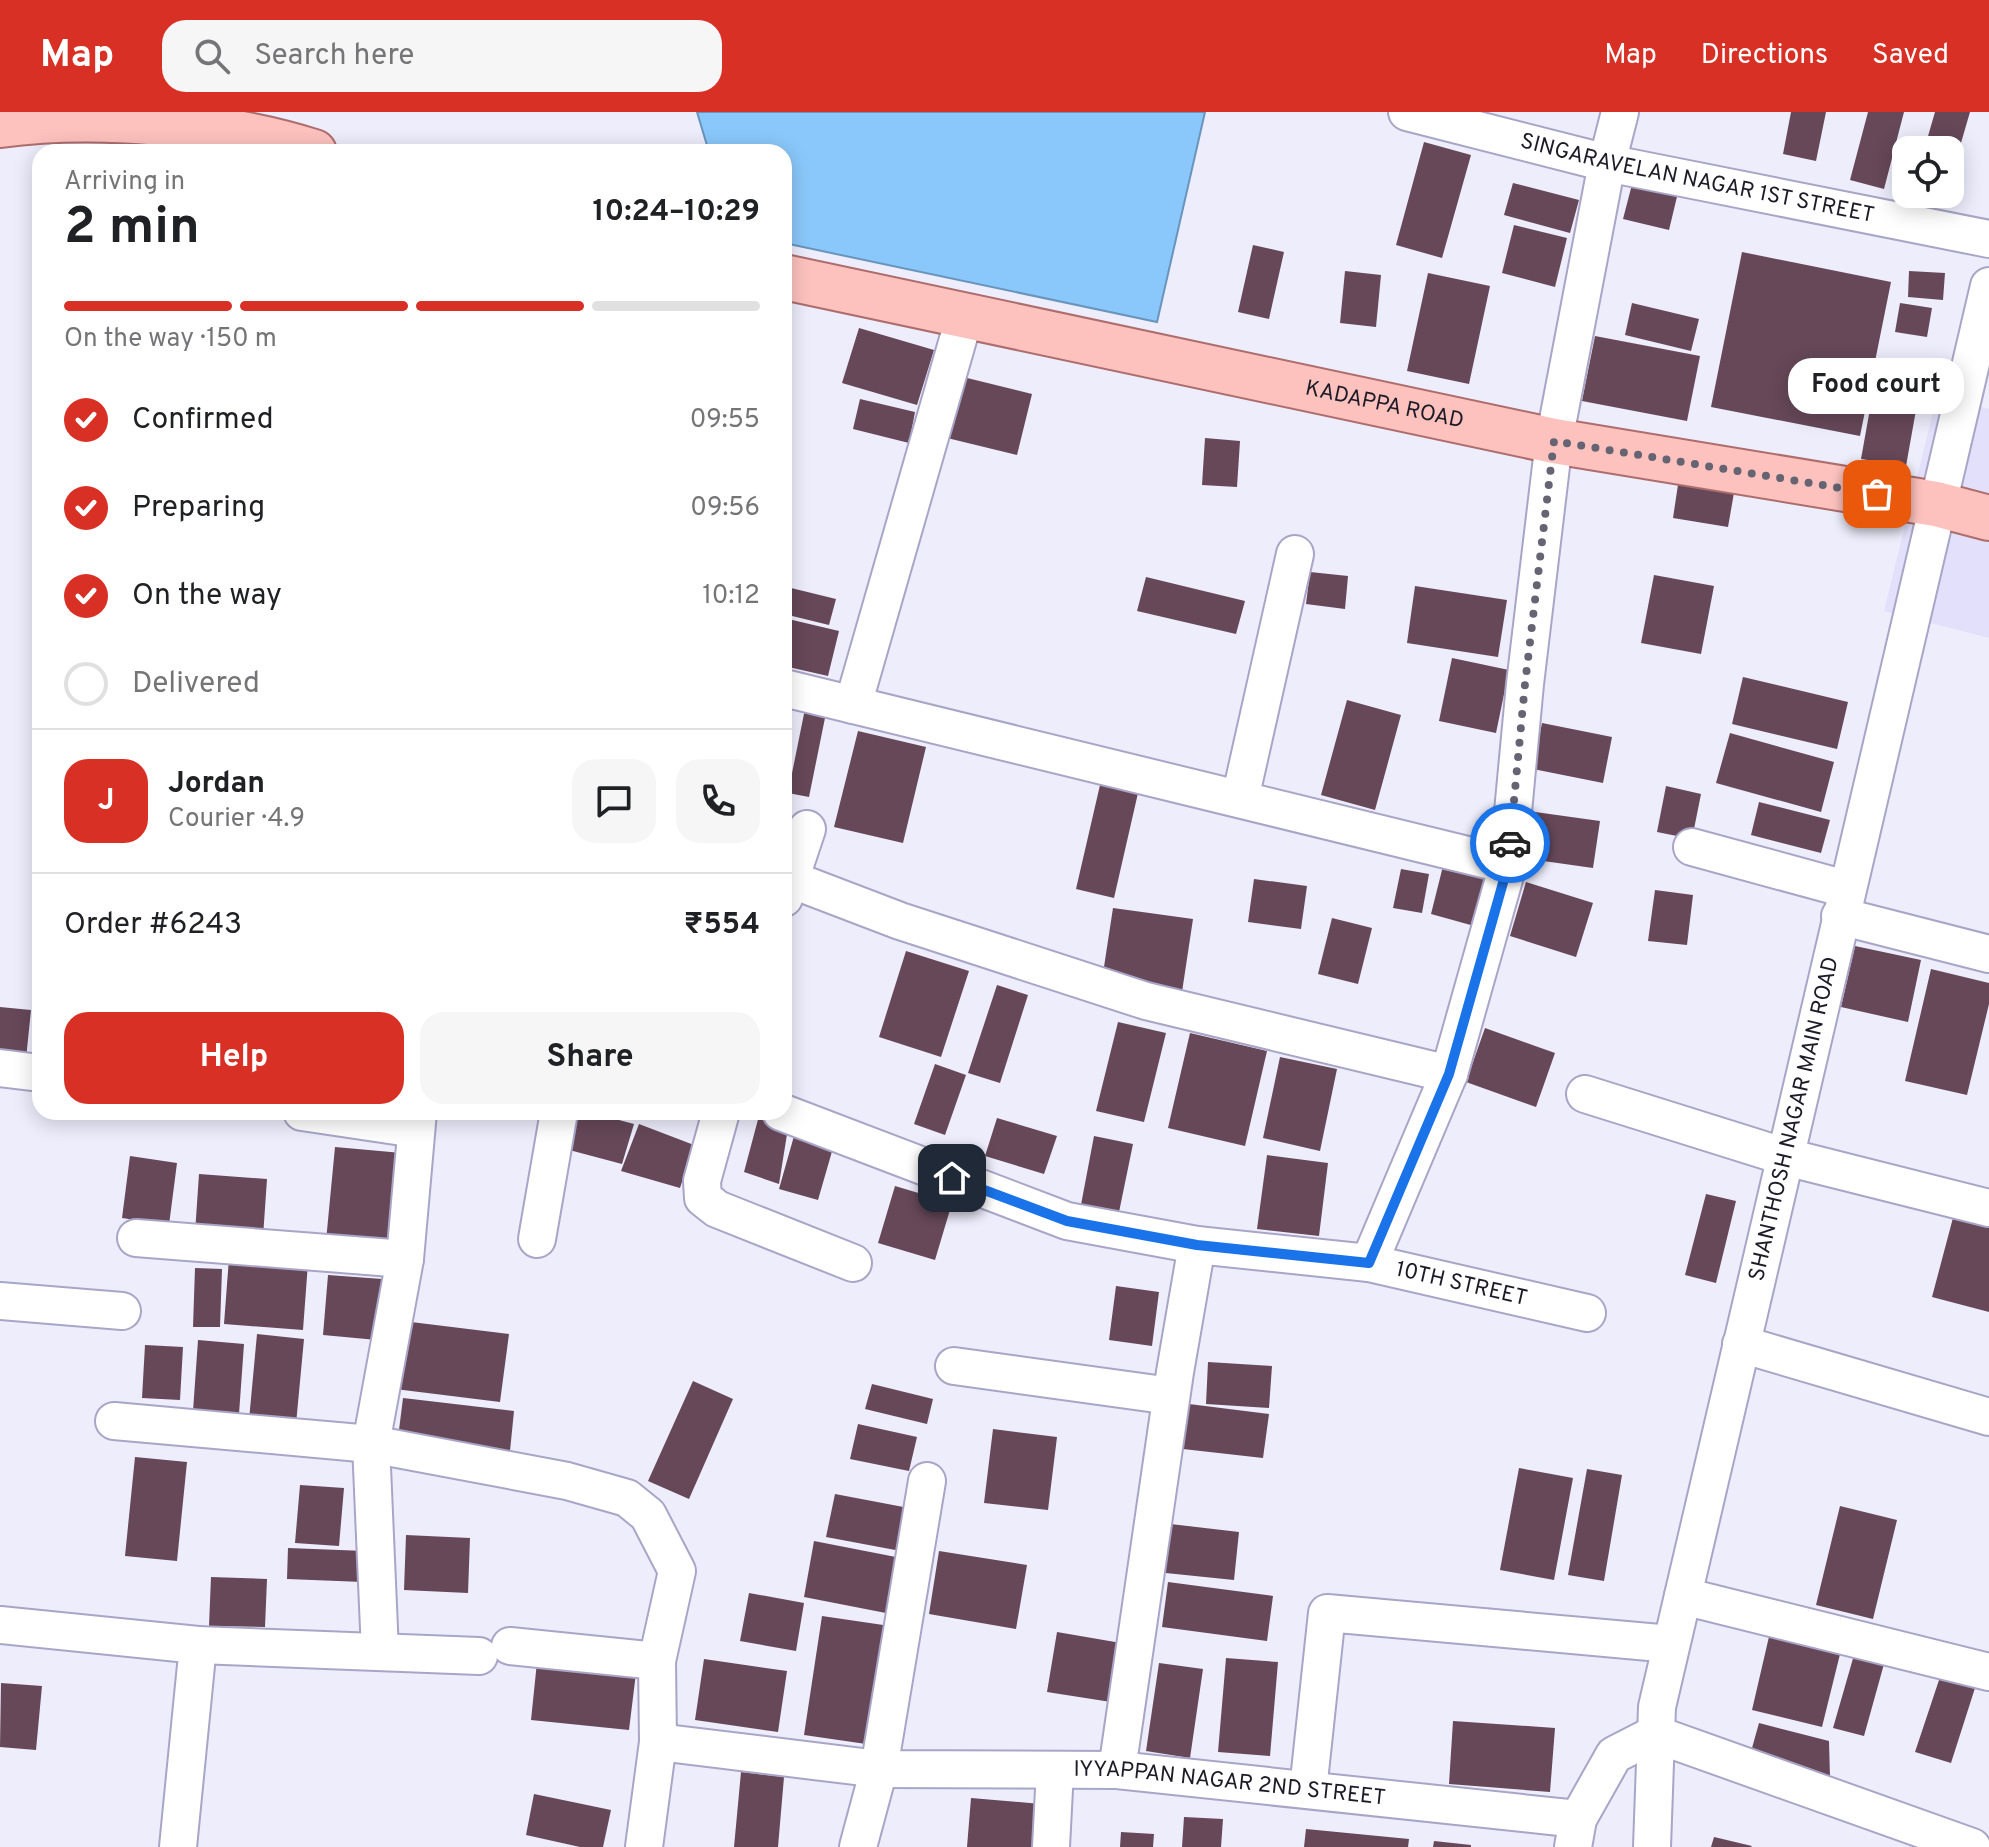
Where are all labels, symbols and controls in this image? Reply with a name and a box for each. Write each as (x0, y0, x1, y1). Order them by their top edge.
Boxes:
search box (162, 20, 722, 92)
text: Map (40, 32, 114, 81)
icon: search (190, 34, 234, 78)
text: Search here (254, 38, 414, 75)
text: Map (1604, 38, 1657, 74)
text: Directions (1701, 38, 1828, 74)
text: Saved (1872, 38, 1949, 74)
street label: SINGARAVELAN NAGAR 1ST STREET (1517, 128, 1877, 229)
map controls (1892, 136, 1964, 208)
button: locate (1892, 136, 1964, 208)
text: Arriving in (64, 166, 185, 199)
text: 10:24–10:29 (593, 194, 760, 231)
text: 2 min (64, 196, 200, 262)
text: On the way · 150 m (64, 323, 277, 356)
callout: Food court (1789, 358, 1965, 414)
text: Food court (1811, 369, 1941, 402)
street label: KADAPPA ROAD (1303, 375, 1466, 435)
icon: check (64, 398, 108, 442)
text: Confirmed (132, 402, 274, 439)
text: 09:55 (690, 404, 760, 437)
pin (1843, 460, 1911, 528)
icon: bag (1855, 472, 1899, 516)
icon: check (64, 486, 108, 530)
text: Preparing (132, 490, 265, 527)
text: 09:56 (690, 492, 760, 525)
icon: check (64, 574, 108, 618)
text: On the way (132, 578, 282, 615)
text: 10:12 (702, 580, 760, 613)
text: Delivered (132, 666, 260, 703)
button: chat (572, 759, 656, 843)
button: phone (676, 759, 760, 843)
text: Jordan (168, 766, 265, 803)
text: J (98, 783, 114, 820)
text: Courier · 4.9 (168, 803, 305, 836)
courier (1470, 803, 1550, 883)
icon: car (1488, 821, 1532, 865)
text: Order #6243 (64, 907, 242, 944)
text: ₹554 (684, 907, 760, 944)
street label: SHANTHOSH NAGAR MAIN ROAD (1743, 954, 1845, 1284)
button: Help (64, 1012, 404, 1104)
button: Share (420, 1012, 760, 1104)
pin (918, 1144, 986, 1212)
icon: home (930, 1156, 974, 1200)
street label: 10TH STREET (1393, 1256, 1530, 1312)
street label: IYYAPPAN NAGAR 2ND STREET (1073, 1756, 1387, 1812)

